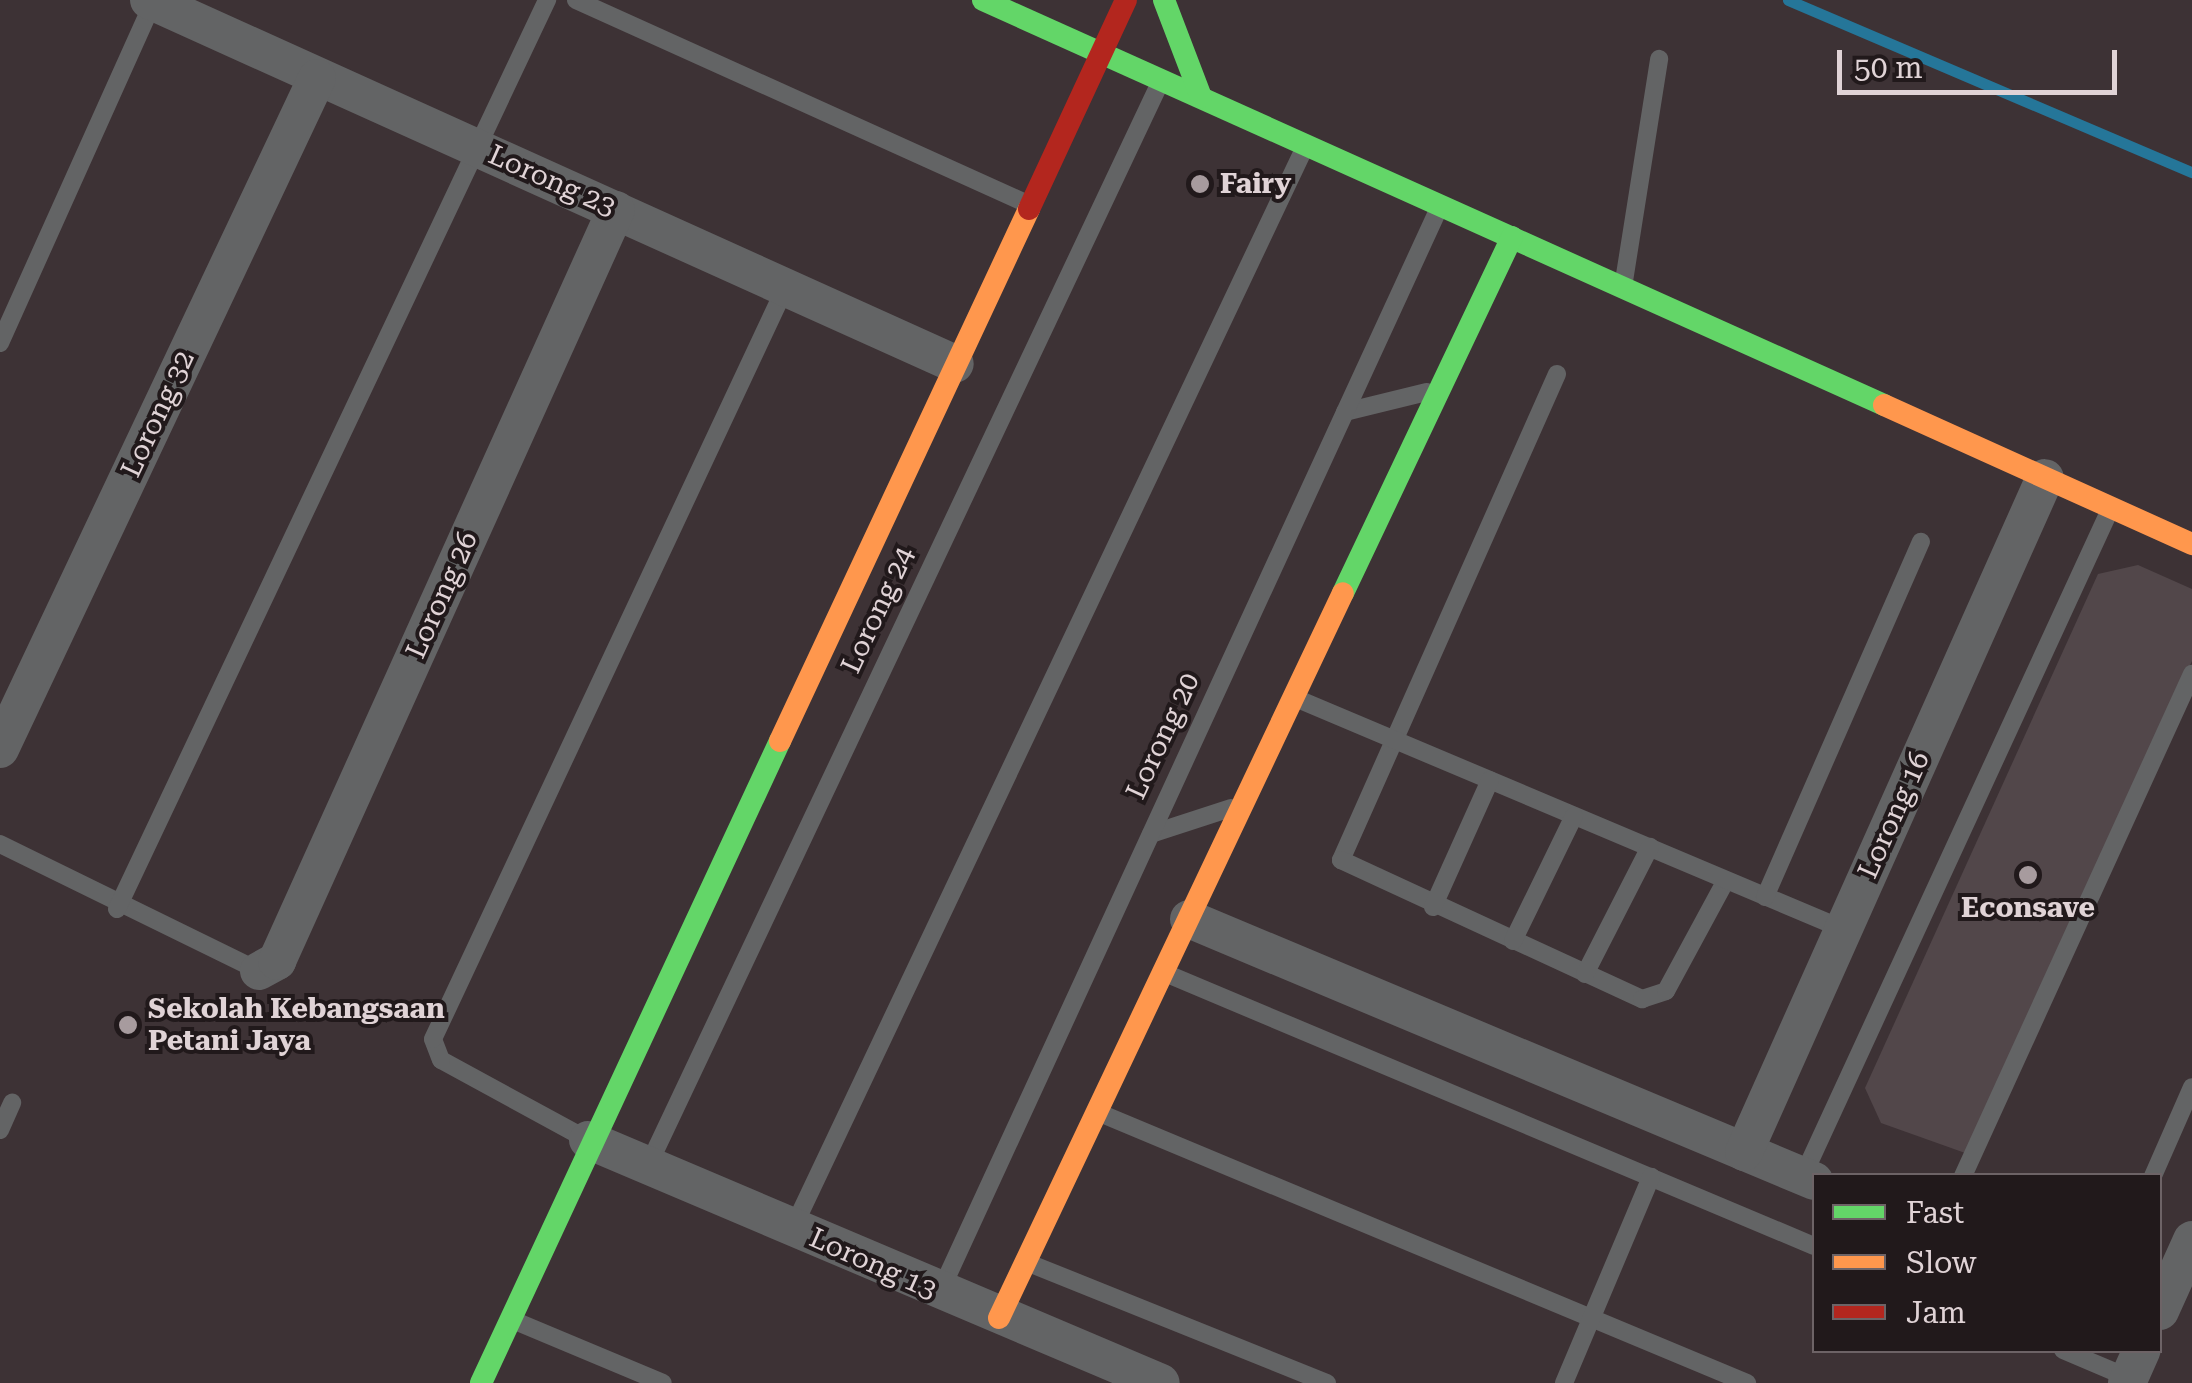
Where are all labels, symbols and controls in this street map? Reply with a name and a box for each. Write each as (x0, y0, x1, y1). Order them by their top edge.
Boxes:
scale bar (1842, 30, 2122, 92)
text: 50 m (1854, 50, 1923, 85)
street label: Lorong 23 (483, 138, 621, 224)
place label: Fairy (1220, 167, 1291, 201)
marker: Fairy (1189, 173, 1211, 195)
street label: Lorong 32 (114, 346, 202, 482)
street label: Lorong 26 (399, 526, 485, 664)
street label: Lorong 24 (834, 542, 922, 678)
street label: Lorong 20 (1119, 668, 1207, 804)
street label: Lorong 16 (1851, 746, 1937, 884)
marker: Econsave (2017, 864, 2039, 886)
place label: Econsave (1961, 891, 2095, 925)
place label: Sekolah Kebangsaan Petani Jaya (148, 992, 445, 1058)
marker: Sekolah Kebangsaan Petani Jaya (117, 1014, 139, 1036)
legend (1812, 1173, 2162, 1353)
text: Fast (1906, 1195, 1964, 1230)
street label: Lorong 13 (804, 1221, 942, 1307)
text: Slow (1906, 1245, 1977, 1280)
text: Jam (1906, 1295, 1966, 1330)

